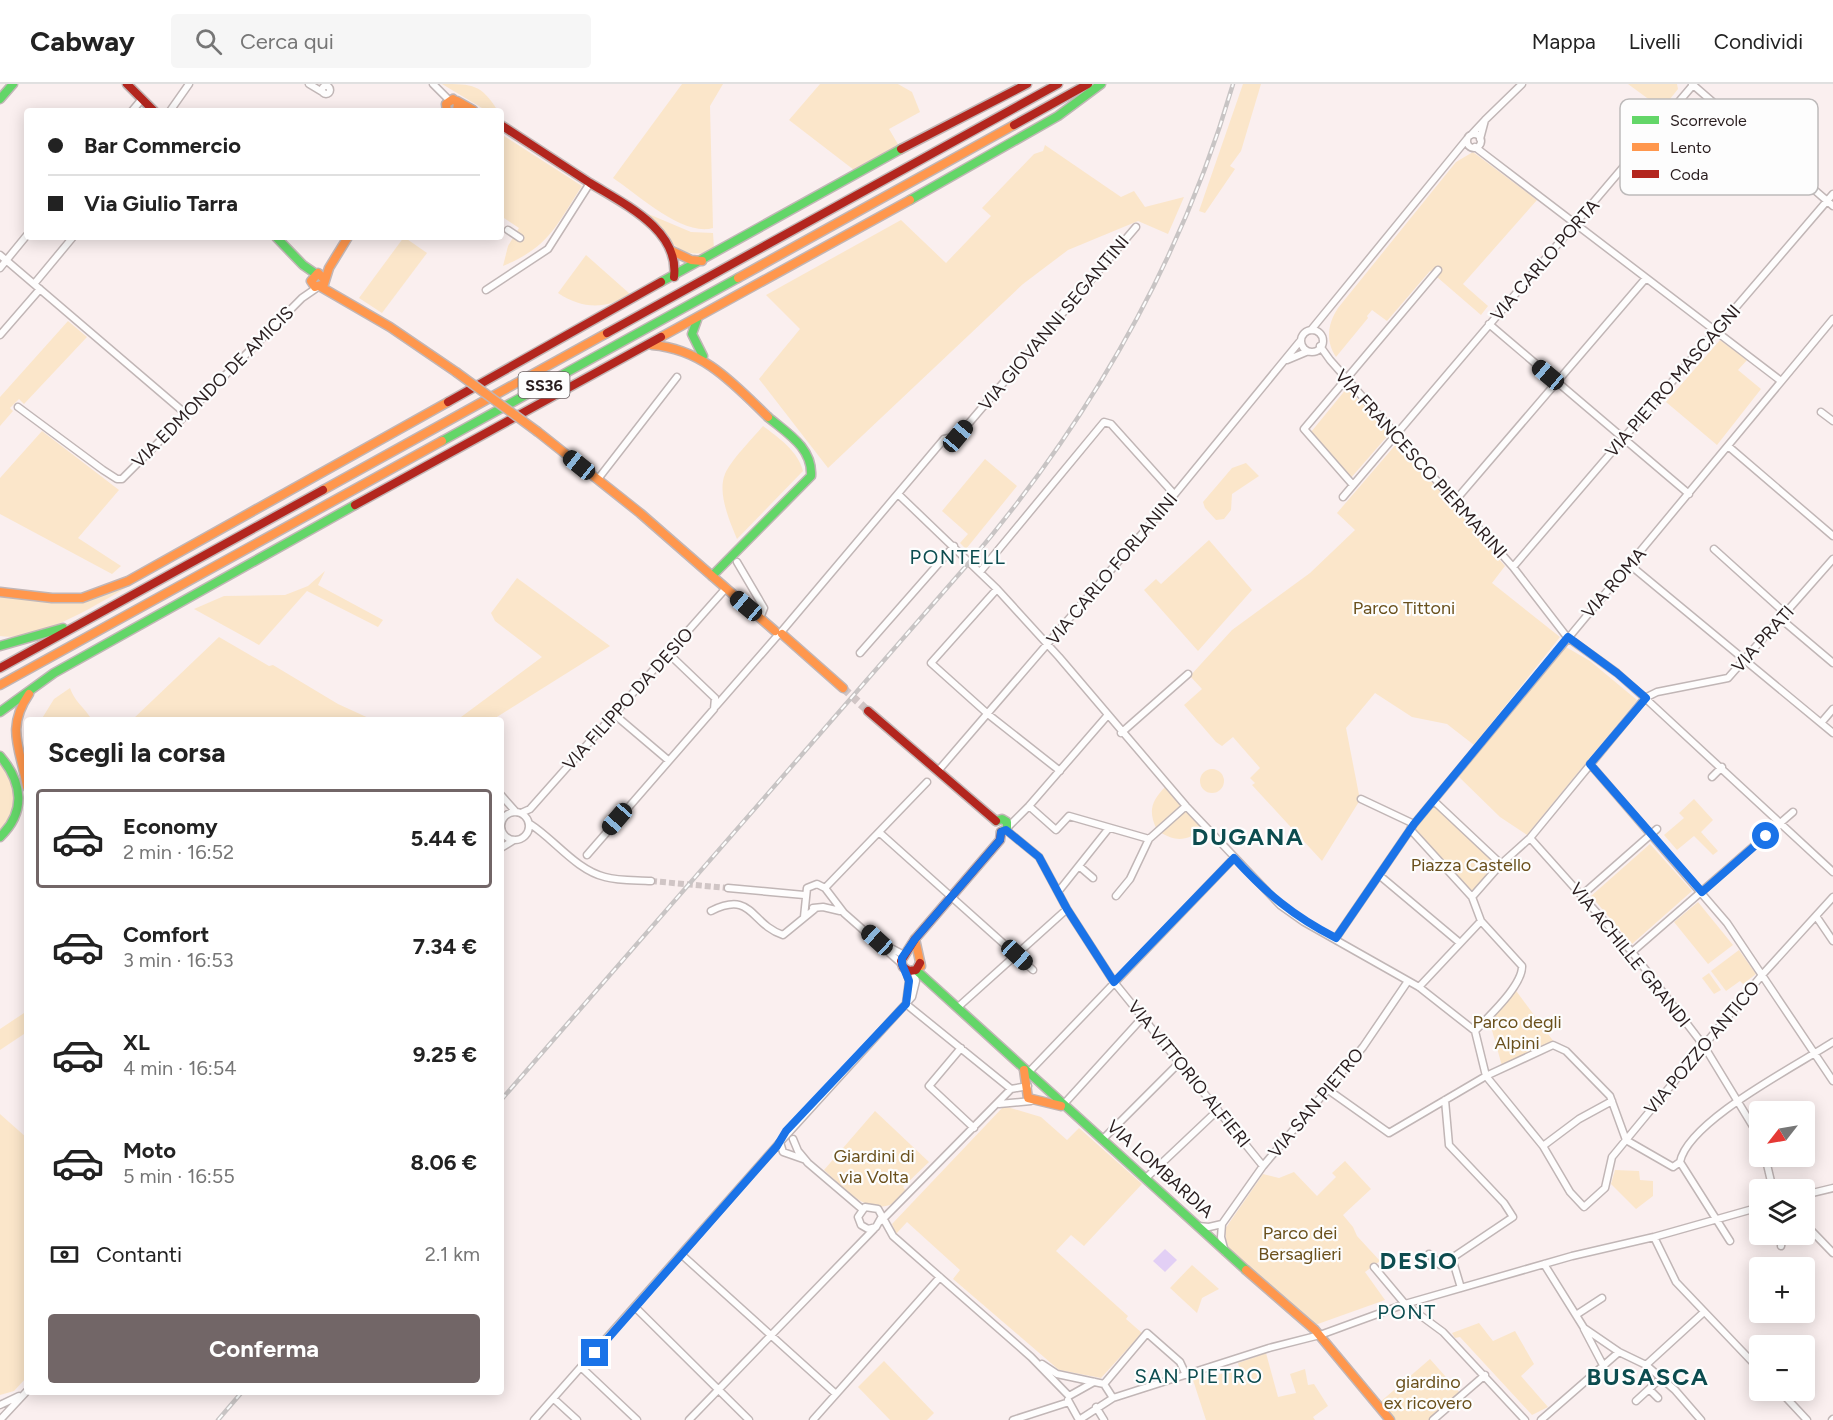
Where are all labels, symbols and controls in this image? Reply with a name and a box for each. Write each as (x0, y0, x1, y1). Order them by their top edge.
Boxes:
search box (171, 14, 591, 68)
text: Cabway (30, 24, 135, 58)
icon: search (192, 25, 225, 58)
text: Cerca qui (240, 28, 334, 55)
text: Mappa (1532, 29, 1596, 54)
text: Livelli (1629, 29, 1681, 54)
text: Condividi (1714, 29, 1803, 54)
legend (1620, 99, 1818, 195)
text: Scorrevole (1670, 111, 1747, 130)
text: Bar Commercio (84, 132, 241, 159)
text: Lento (1670, 138, 1711, 157)
text: Coda (1670, 165, 1708, 184)
text: Via Giulio Tarra (84, 190, 238, 217)
street label: VIA CARLO PORTA (1486, 195, 1604, 325)
street label: VIA GIOVANNI SEGANTINI (974, 231, 1134, 415)
street label: VIA PIETRO MASCAGNI (1601, 300, 1745, 462)
street label: VIA EDMONDO DE AMICIS (128, 302, 298, 472)
car (1528, 357, 1568, 393)
street label: VIA FRANCESCO PIERMARINI (1330, 365, 1512, 563)
road number: SS36 (518, 372, 570, 398)
car (940, 416, 976, 456)
car (559, 447, 599, 483)
street label: VIA CARLO FORLANINI (1042, 488, 1182, 650)
street label: VIA ROMA (1577, 543, 1651, 623)
district label: PONTELL (910, 545, 1006, 569)
car (726, 588, 766, 624)
park label: Parco Tittoni (1353, 597, 1455, 619)
street label: VIA PRATI (1727, 601, 1799, 677)
street label: VIA FILIPPO DA DESIO (558, 623, 698, 775)
text: Scegli la corsa (48, 736, 226, 769)
car (598, 800, 636, 838)
icon: car (51, 812, 105, 866)
text: Economy (123, 813, 218, 840)
district label: DUGANA (1192, 822, 1304, 851)
route start (1752, 822, 1779, 849)
text: 5.44 € (410, 825, 477, 852)
text: 2 min · 16:52 (123, 840, 234, 864)
park label: Piazza Castello (1411, 854, 1531, 876)
street label: VIA ACHILLE GRANDI (1565, 878, 1695, 1032)
icon: car (51, 920, 105, 974)
text: Comfort (123, 921, 209, 948)
car (858, 921, 896, 959)
text: 7.34 € (413, 933, 477, 960)
car (998, 936, 1036, 974)
text: 3 min · 16:53 (123, 948, 234, 972)
street label: VIA POZZO ANTICO (1640, 977, 1764, 1119)
street label: VIA VITTORIO ALFIERI (1123, 996, 1255, 1152)
park label: Parco degli Alpini (1472, 1011, 1562, 1054)
icon: car (51, 1028, 105, 1082)
text: XL (123, 1029, 150, 1056)
text: 9.25 € (413, 1041, 477, 1068)
street label: VIA SAN PIETRO (1264, 1044, 1368, 1162)
text: 4 min · 16:54 (123, 1056, 237, 1080)
north arrow (1749, 1101, 1815, 1167)
map controls (1749, 1101, 1815, 1401)
street label: VIA LOMBARDIA (1102, 1115, 1218, 1223)
icon: car (51, 1136, 105, 1190)
text: Moto (123, 1137, 176, 1164)
park label: Giardini di via Volta (833, 1145, 915, 1188)
text: 8.06 € (411, 1149, 477, 1176)
text: 5 min · 16:55 (123, 1164, 235, 1188)
button: layers (1749, 1179, 1815, 1245)
park label: Parco dei Bersaglieri (1258, 1222, 1342, 1265)
icon: cash (48, 1238, 81, 1271)
text: Contanti (96, 1241, 182, 1268)
text: 2.1 km (425, 1242, 480, 1266)
district label: DESIO (1380, 1246, 1458, 1275)
button: + (1749, 1257, 1815, 1323)
district label: PONT (1377, 1300, 1437, 1324)
button: Conferma (48, 1314, 480, 1383)
button: − (1749, 1335, 1815, 1401)
route end (581, 1339, 608, 1366)
district label: BUSASCA (1587, 1362, 1709, 1391)
district label: SAN PIETRO (1134, 1364, 1264, 1388)
park label: giardino ex ricovero (1384, 1371, 1472, 1414)

